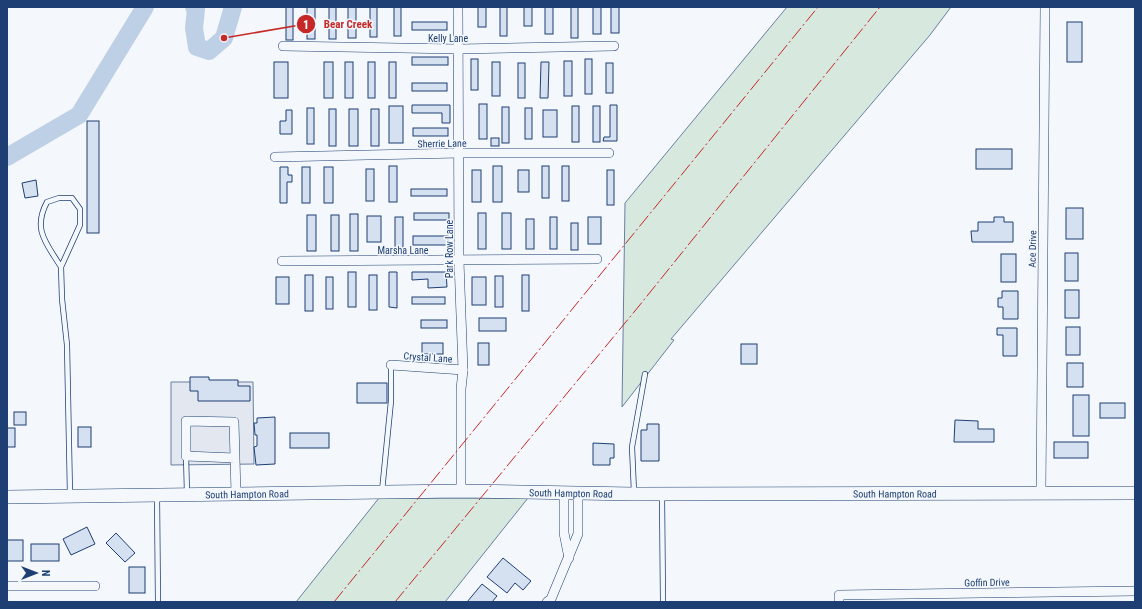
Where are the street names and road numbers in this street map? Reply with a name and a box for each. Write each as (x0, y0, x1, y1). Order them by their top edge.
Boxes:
street label: Kelly Lane (428, 33, 468, 44)
street label: Sherrie Lane (417, 138, 467, 149)
street label: Park Row Lane (444, 220, 455, 278)
street label: Ace Drive (1027, 230, 1038, 268)
street label: Marsha Lane (378, 245, 429, 256)
street label: Crystal Lane (403, 350, 453, 365)
street label: South Hampton Road (529, 487, 613, 500)
street label: South Hampton Road (205, 488, 289, 500)
street label: South Hampton Road (853, 488, 937, 500)
street label: Goffin Drive (964, 577, 1010, 588)

